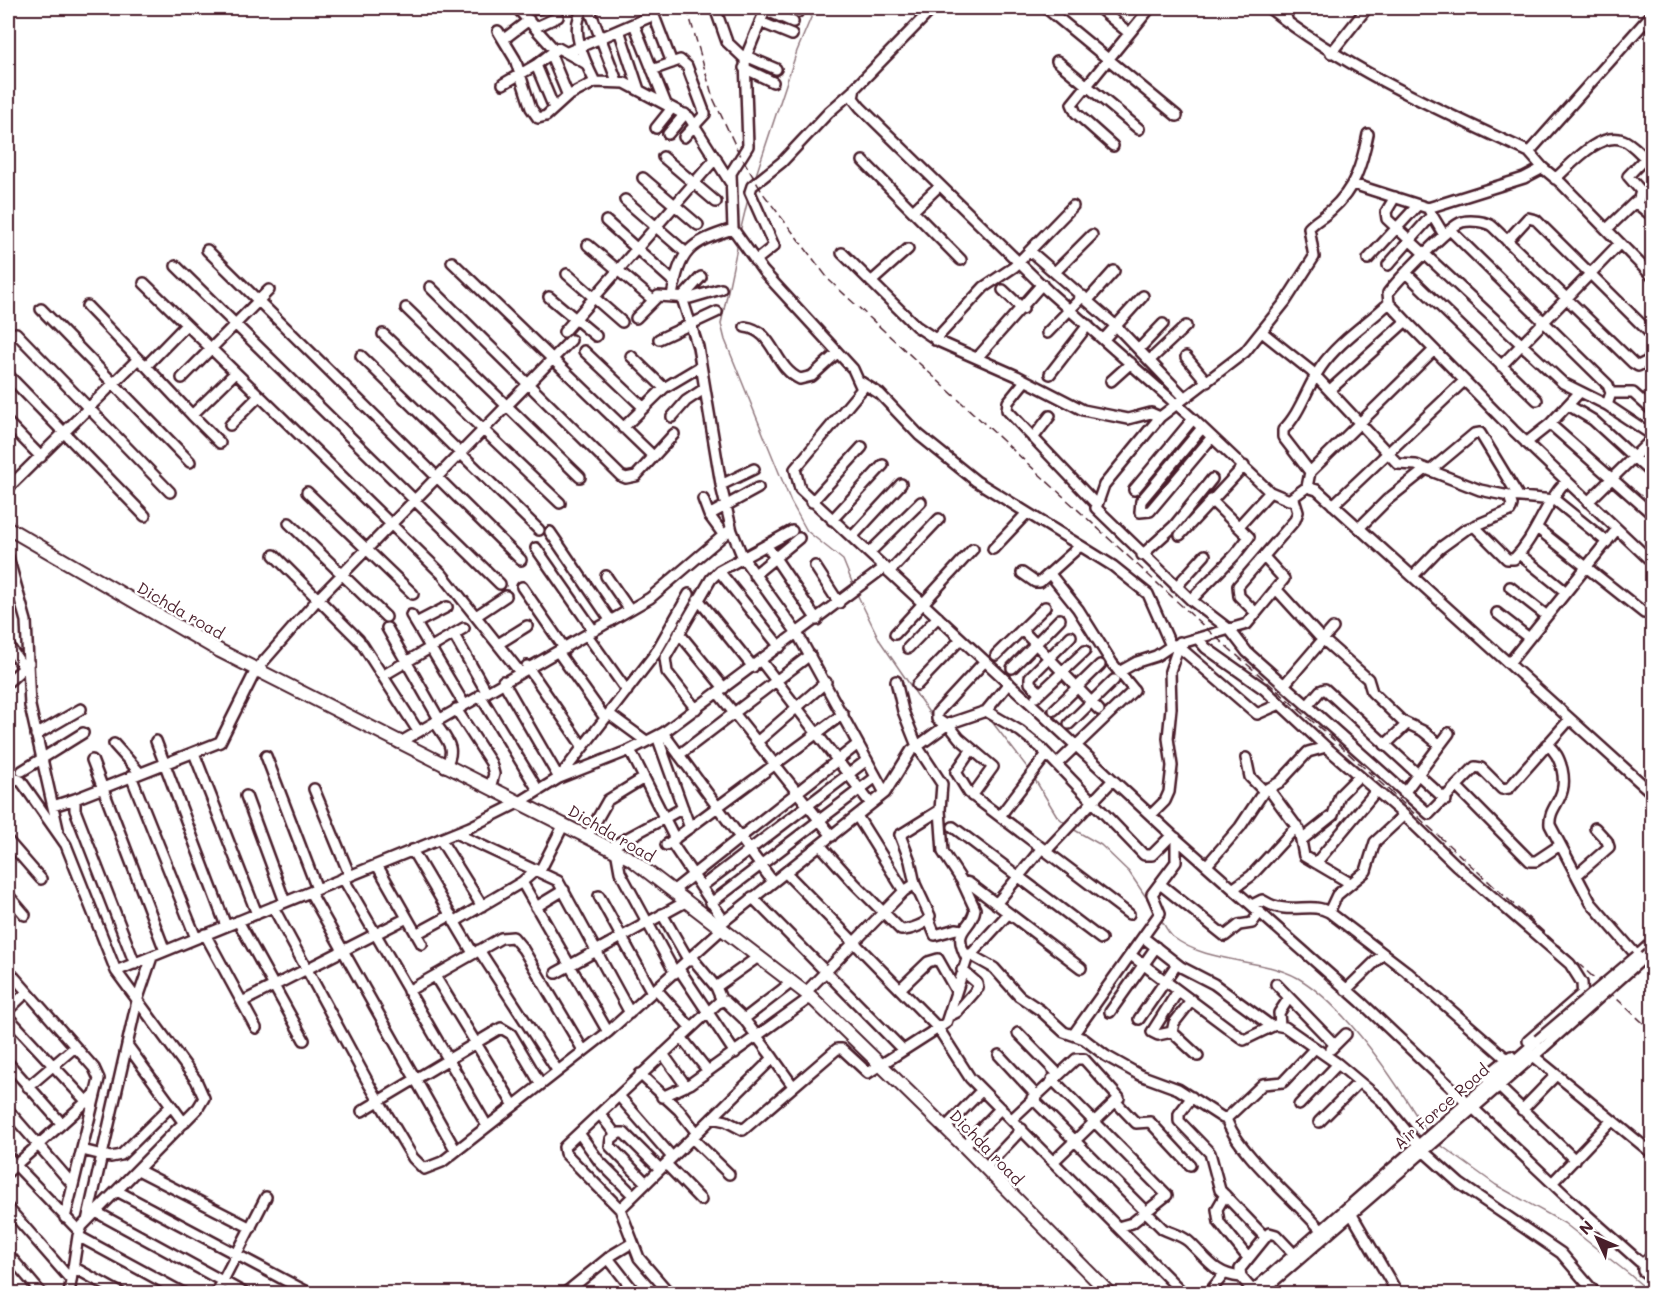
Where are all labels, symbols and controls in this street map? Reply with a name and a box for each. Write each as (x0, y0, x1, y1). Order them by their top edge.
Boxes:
street label: Dichda road (134, 577, 228, 643)
street label: Dichda road (565, 800, 659, 866)
street label: Air Force Road (1389, 1059, 1493, 1153)
street label: Dichda road (946, 1105, 1028, 1189)
north arrow (1567, 1208, 1627, 1268)
text: N (1574, 1216, 1598, 1239)

